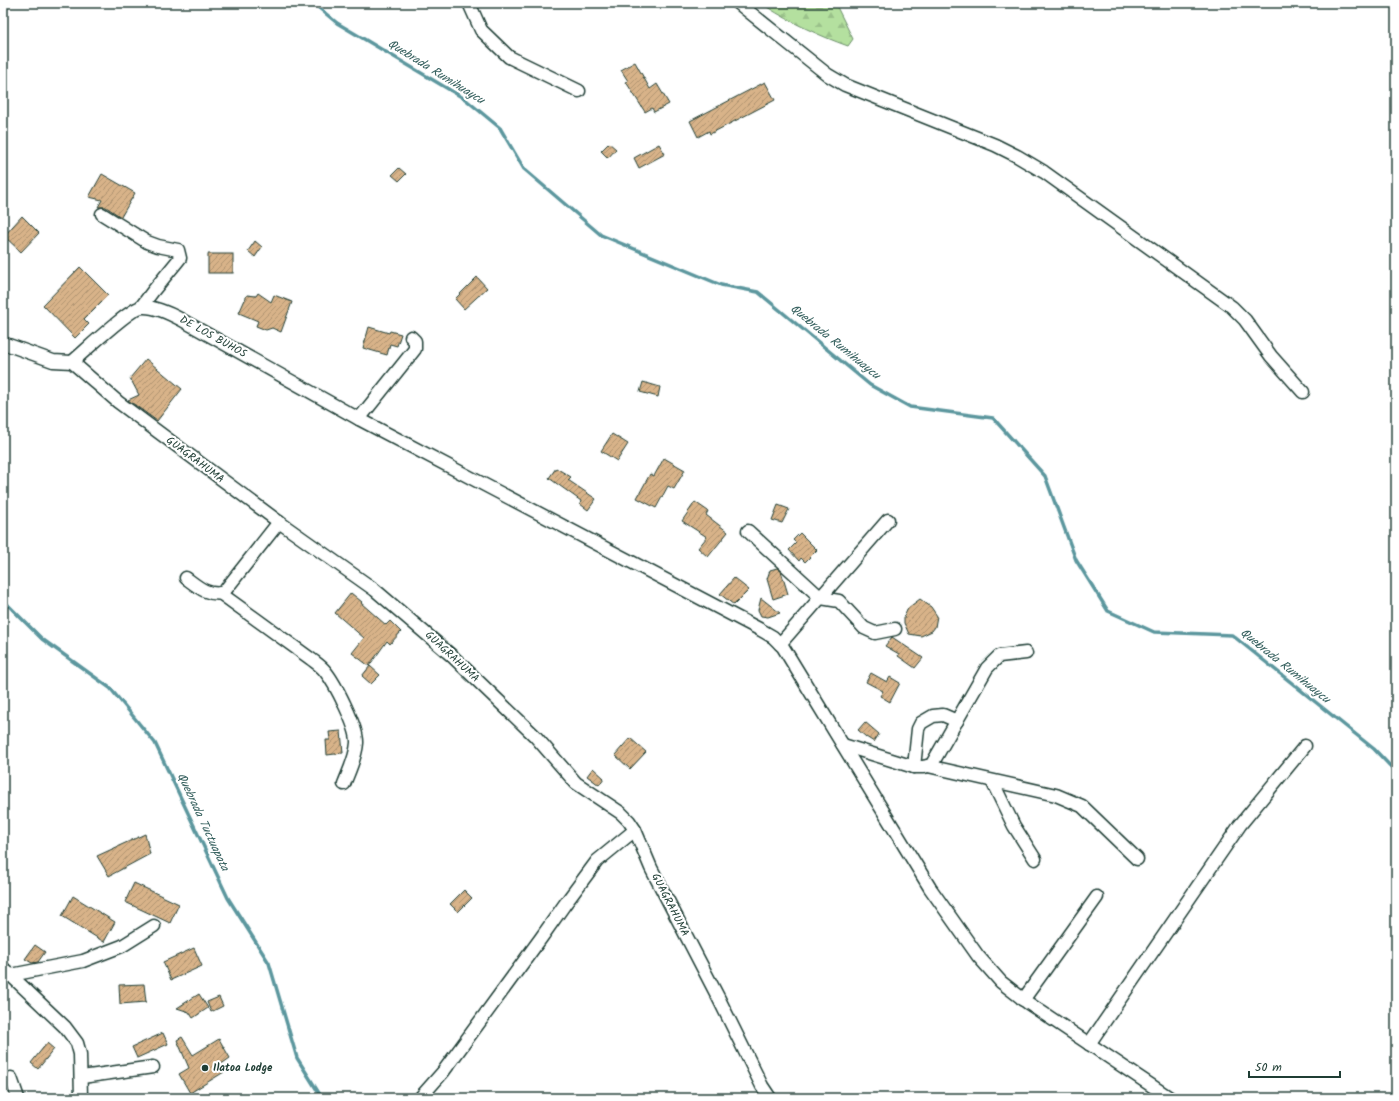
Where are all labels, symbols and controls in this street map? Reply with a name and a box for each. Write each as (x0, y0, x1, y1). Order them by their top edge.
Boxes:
water label: Quebrada Rumihuaycu (384, 35, 489, 110)
water label: Quebrada Rumihuaycu (786, 300, 885, 385)
street label: DE LOS BUHOS (176, 311, 250, 363)
street label: GUAGRAHUMA (162, 432, 228, 488)
water label: Quebrada Rumihuaycu (1236, 624, 1335, 709)
street label: GUAGRAHUMA (421, 627, 484, 687)
water label: Quebrada Tuctuapata (172, 770, 235, 875)
street label: GUAGRAHUMA (646, 870, 694, 940)
scale bar (1249, 1053, 1340, 1079)
text: 50 m (1255, 1058, 1282, 1077)
place label: Ilatoa Lodge (213, 1059, 273, 1077)
marker: Ilatoa Lodge (200, 1063, 210, 1073)

